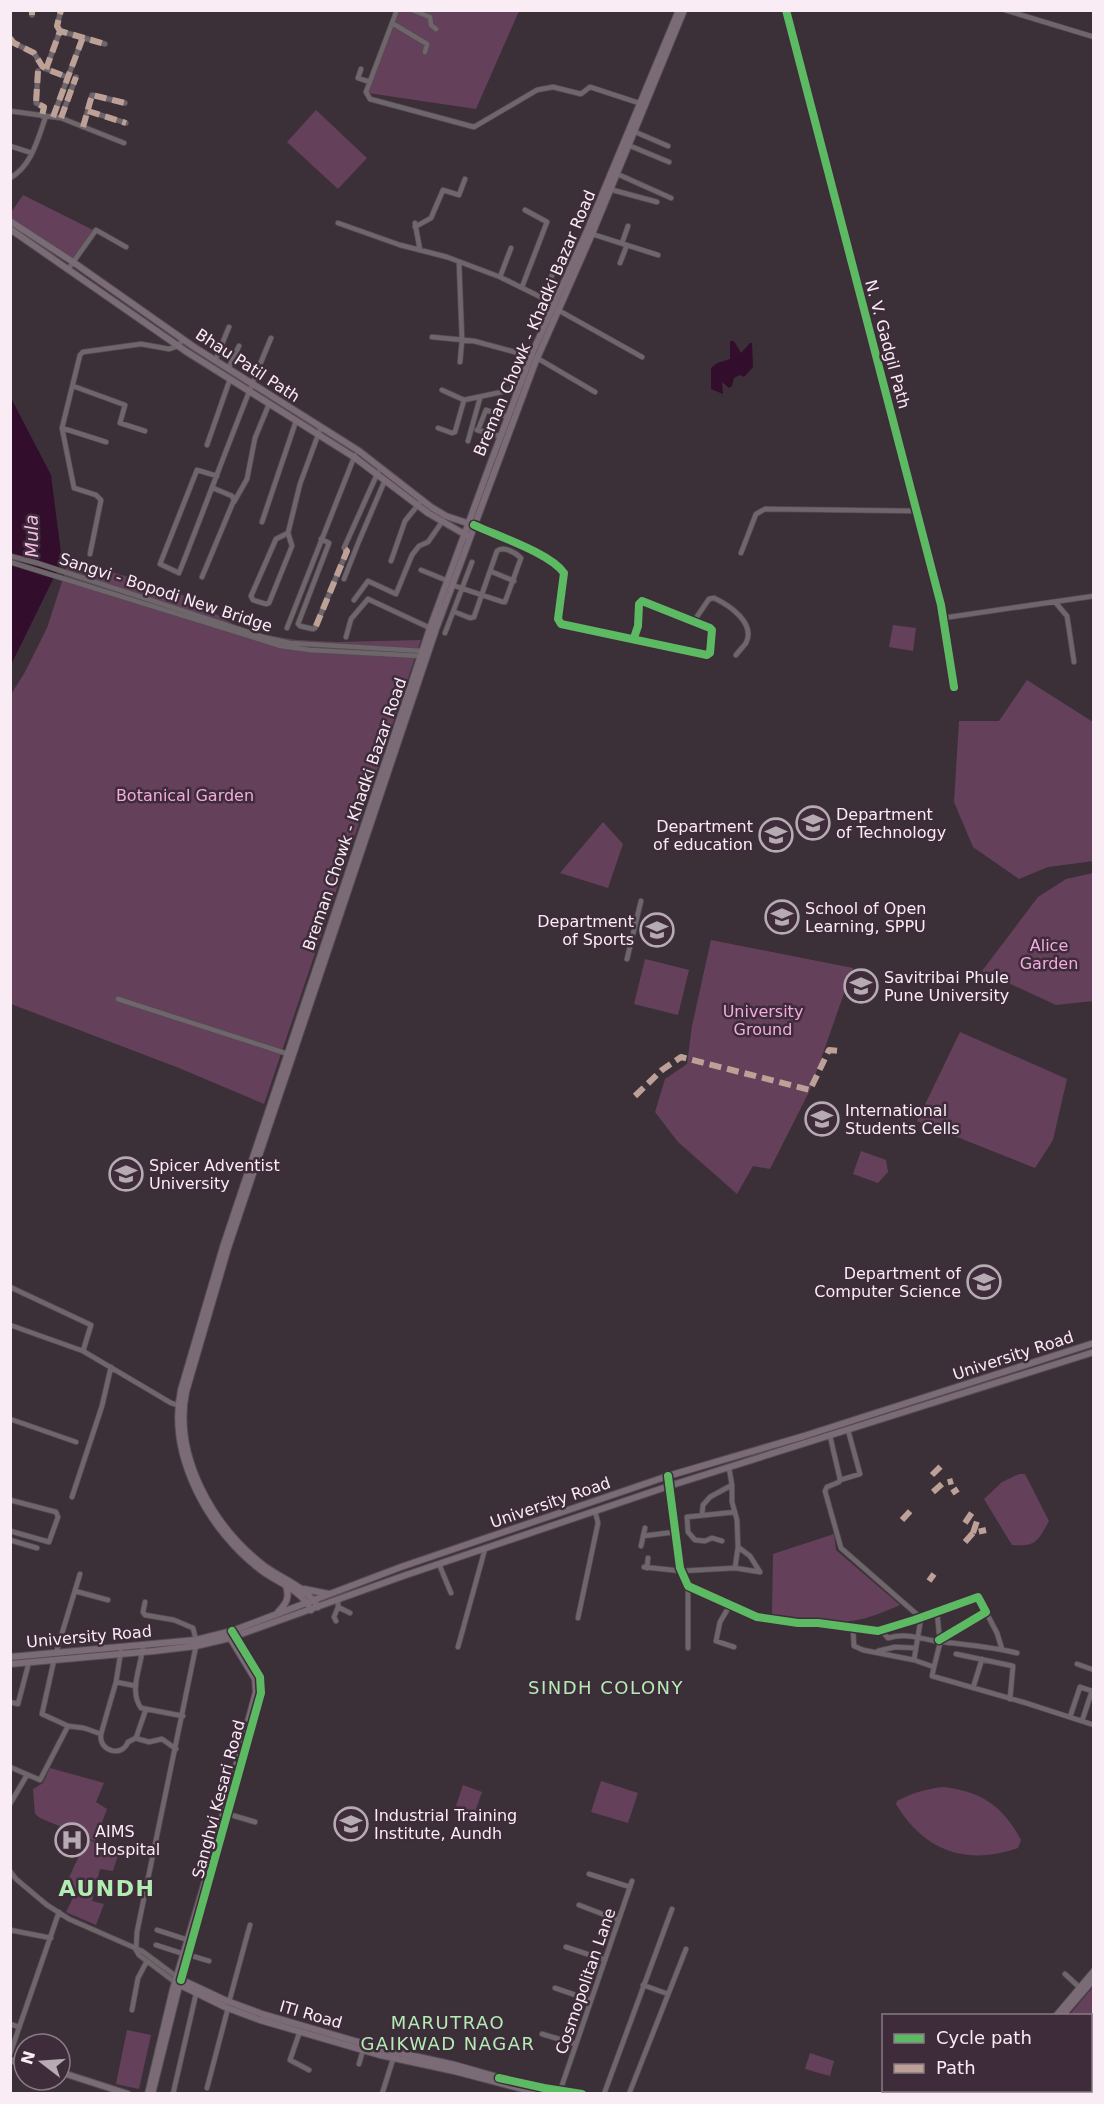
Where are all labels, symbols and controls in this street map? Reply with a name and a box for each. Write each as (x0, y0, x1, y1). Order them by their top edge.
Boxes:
street label: Breman Chowk - Khadki Bazar Road (470, 187, 599, 459)
street label: N. V. Gadgil Path (861, 278, 914, 411)
street label: Bhau Patil Path (192, 325, 303, 406)
water label: Mula (21, 514, 42, 558)
street label: Sangvi - Bopodi New Bridge (57, 549, 275, 636)
street label: Breman Chowk - Khadki Bazar Road (299, 675, 410, 953)
park label: Botanical Garden (116, 786, 254, 805)
school or university icon: Department of Technology (795, 805, 831, 841)
place label: Department of Technology (836, 805, 946, 842)
place label: Department of education (653, 817, 753, 854)
school or university icon: Department of education (758, 817, 794, 853)
school or university icon: School of Open Learning, SPPU (764, 899, 800, 935)
place label: School of Open Learning, SPPU (805, 899, 926, 936)
place label: Department of Sports (537, 912, 634, 949)
school or university icon: Department of Sports (639, 912, 675, 948)
park label: Alice Garden (1020, 936, 1078, 973)
school or university icon: Savitribai Phule Pune University (843, 968, 879, 1004)
place label: Savitribai Phule Pune University (884, 968, 1009, 1005)
park label: University Ground (723, 1002, 803, 1039)
school or university icon: International Students Cells (804, 1101, 840, 1137)
place label: International Students Cells (845, 1101, 960, 1138)
school or university icon: Spicer Adventist University (108, 1156, 144, 1192)
place label: Spicer Adventist University (149, 1156, 280, 1193)
place label: Department of Computer Science (814, 1264, 961, 1301)
school or university icon: Department of Computer Science (966, 1264, 1002, 1300)
street label: University Road (950, 1327, 1076, 1384)
street label: University Road (488, 1473, 613, 1532)
street label: University Road (25, 1622, 153, 1651)
district label: SINDH COLONY (528, 1677, 684, 1698)
street label: Sanghvi Kesari Road (188, 1718, 249, 1880)
school or university icon: Industrial Training Institute, Aundh (333, 1806, 369, 1842)
place label: Industrial Training Institute, Aundh (374, 1806, 517, 1843)
hospital icon: AIMS Hospital (54, 1822, 90, 1858)
place label: AIMS Hospital (95, 1822, 160, 1859)
district label: AUNDH (59, 1876, 155, 1901)
street label: Cosmopolitan Lane (552, 1905, 619, 2057)
street label: ITI Road (277, 1996, 344, 2032)
district label: MARUTRAO GAIKWAD NAGAR (360, 2012, 536, 2054)
legend (882, 2014, 1092, 2092)
text: Cycle path (936, 2027, 1032, 2048)
north arrow (12, 2032, 72, 2092)
text: N (17, 2049, 39, 2067)
text: Path (936, 2057, 976, 2078)

